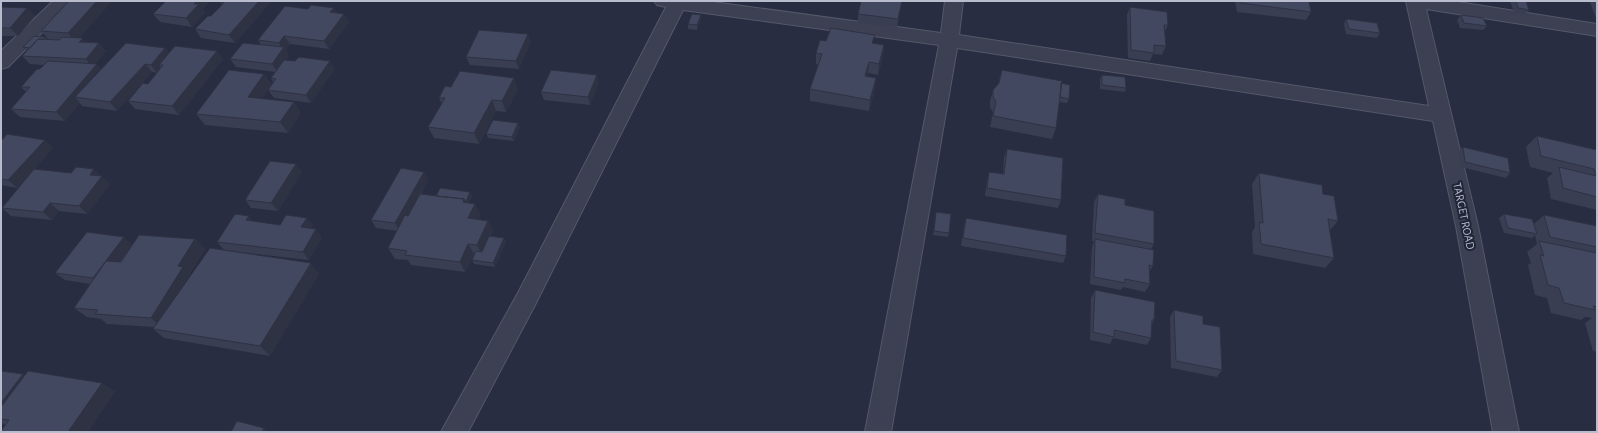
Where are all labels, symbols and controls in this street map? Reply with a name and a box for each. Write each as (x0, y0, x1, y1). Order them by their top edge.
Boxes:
street label: TARGET ROAD (1451, 181, 1477, 251)

